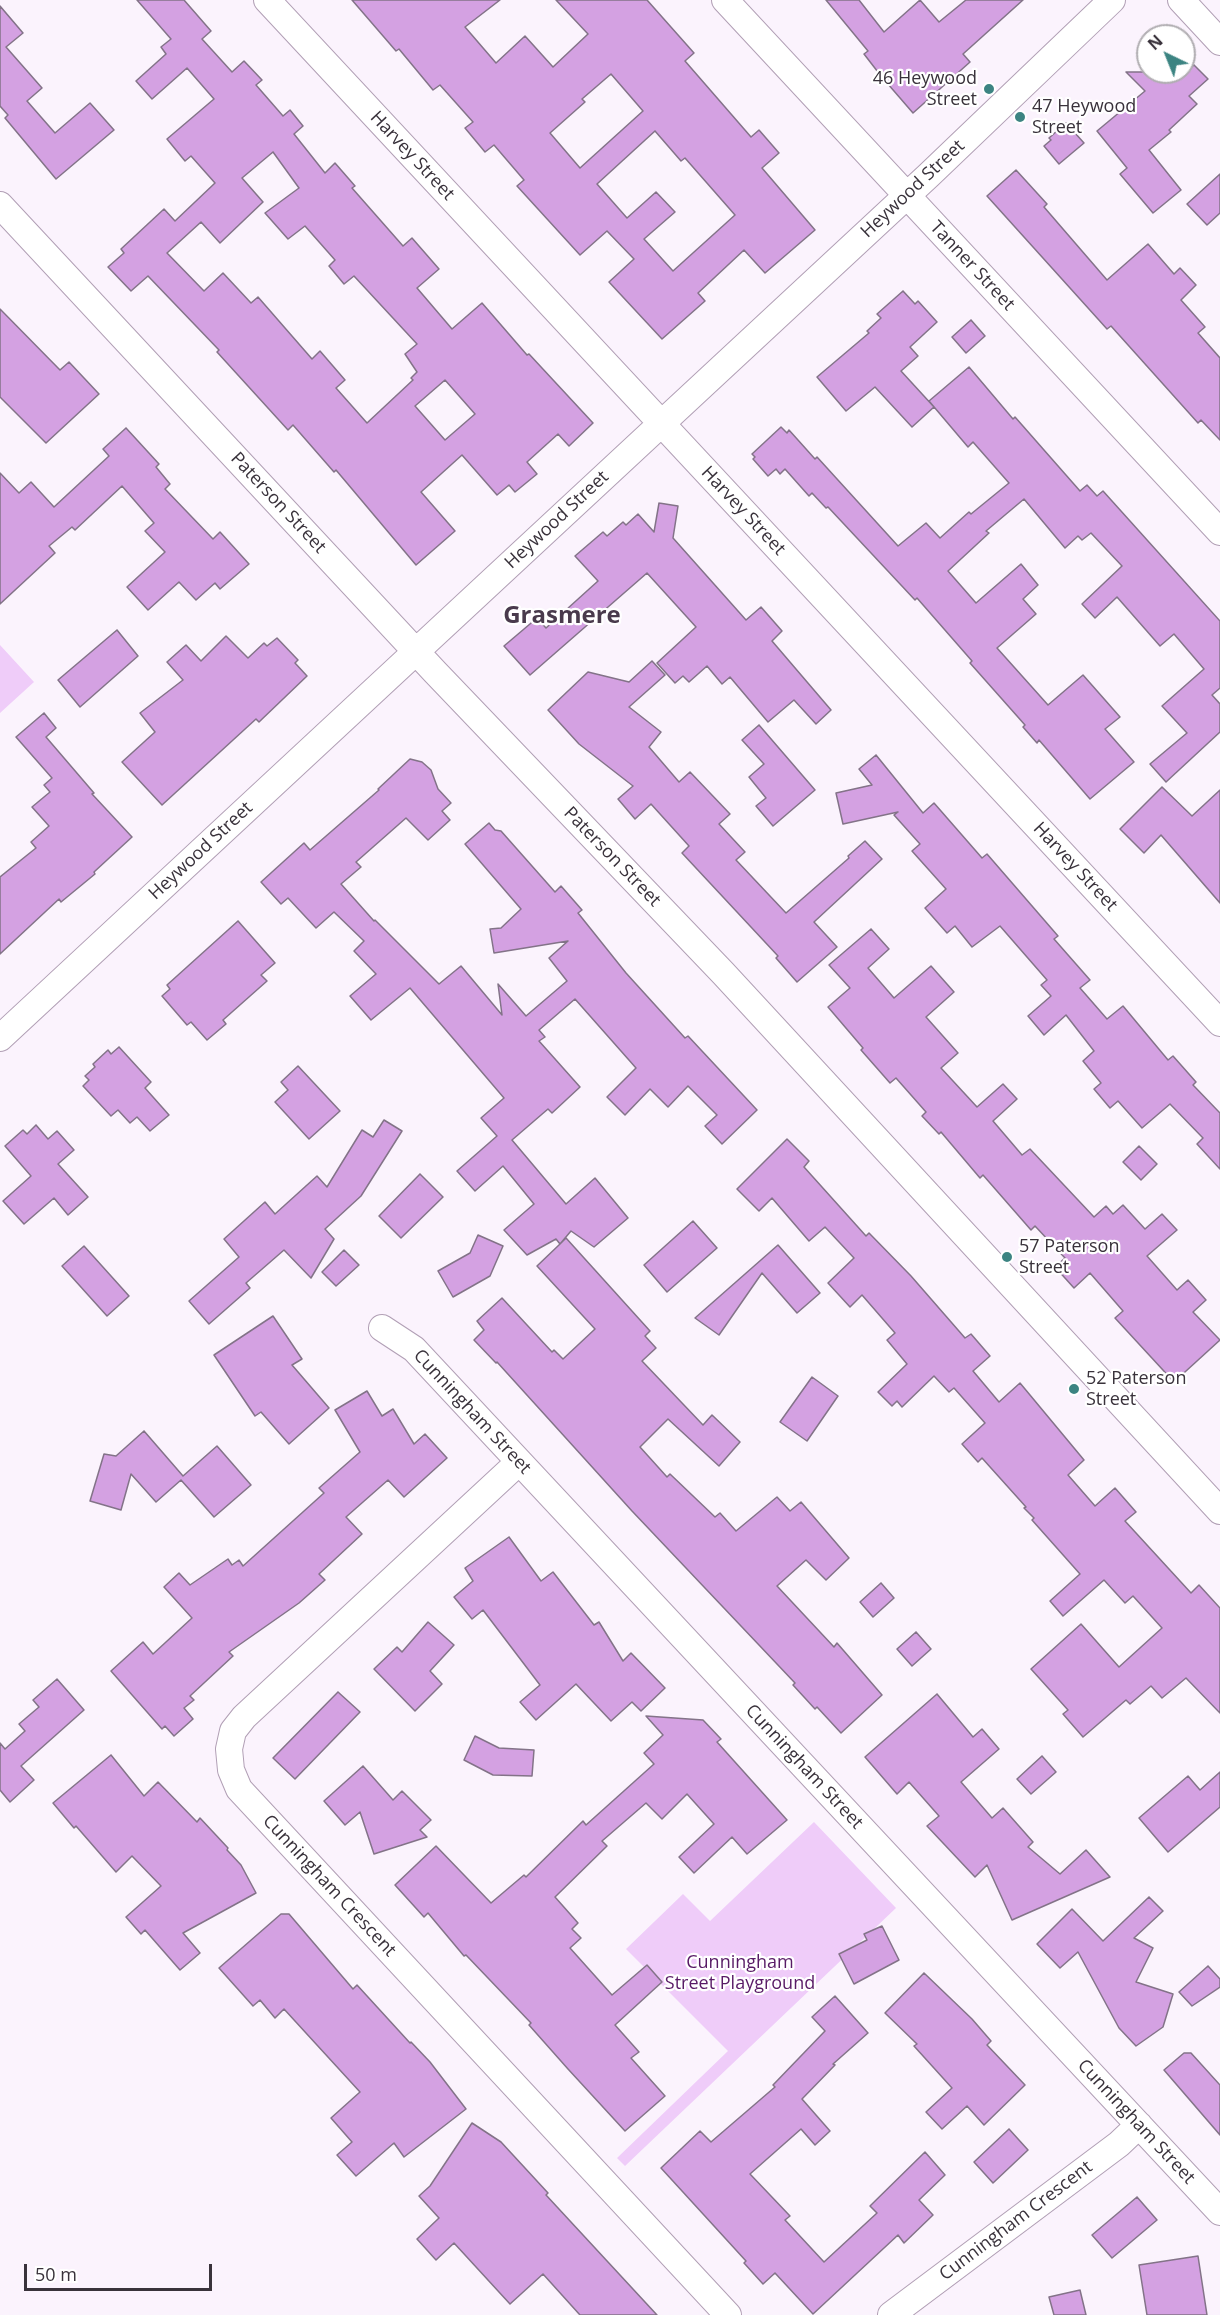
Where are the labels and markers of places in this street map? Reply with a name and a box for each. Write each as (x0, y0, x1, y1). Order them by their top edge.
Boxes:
place label: 46 Heywood Street (873, 68, 977, 110)
marker: 46 Heywood Street (982, 82, 996, 96)
place label: 47 Heywood Street (1032, 96, 1136, 138)
marker: 47 Heywood Street (1013, 110, 1027, 124)
place label: 57 Paterson Street (1019, 1236, 1119, 1278)
marker: 57 Paterson Street (1000, 1250, 1014, 1264)
place label: 52 Paterson Street (1086, 1368, 1186, 1410)
marker: 52 Paterson Street (1067, 1382, 1081, 1396)

